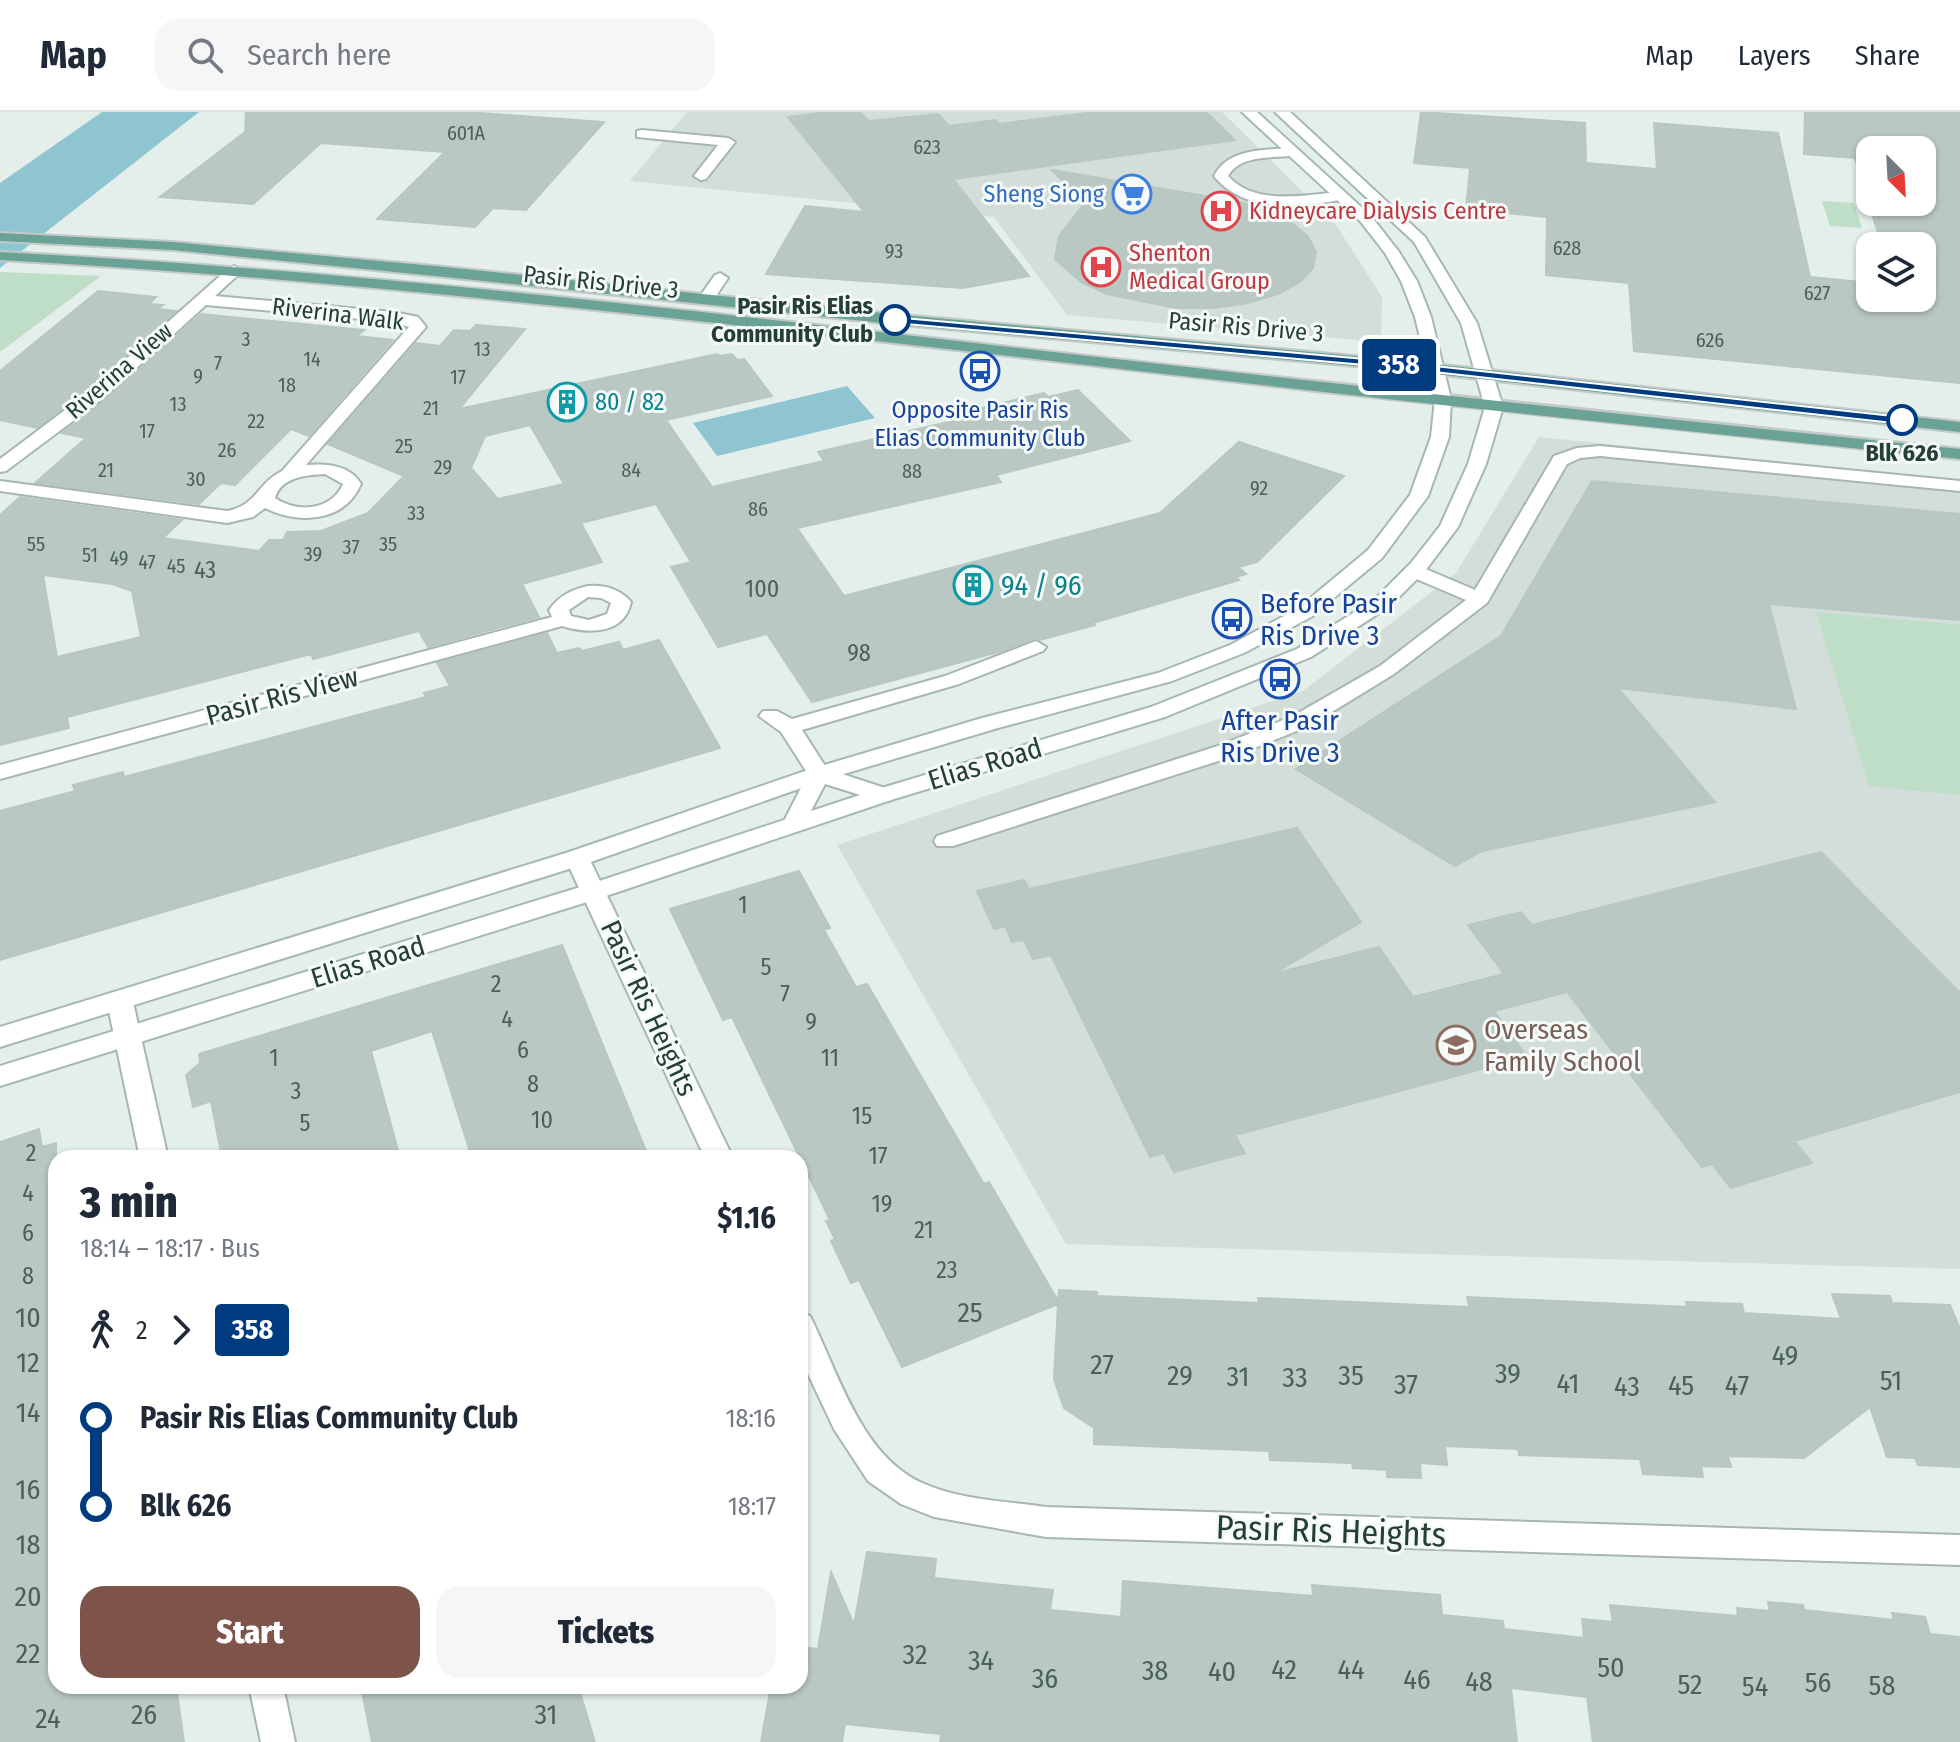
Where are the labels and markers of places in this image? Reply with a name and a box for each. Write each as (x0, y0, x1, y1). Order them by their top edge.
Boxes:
supermarket icon: Sheng Siong (1111, 173, 1153, 215)
place label: Sheng Siong (984, 180, 1105, 208)
hospital icon: Kidneycare Dialysis Centre (1200, 190, 1242, 232)
place label: Kidneycare Dialysis Centre (1249, 197, 1507, 225)
place label: Shenton Medical Group (1129, 239, 1270, 295)
hospital icon: Shenton Medical Group (1080, 246, 1122, 288)
place label: Pasir Ris Elias Community Club (711, 292, 873, 348)
marker: Pasir Ris Elias Community Club (880, 305, 910, 335)
bus stop icon: Opposite Pasir Ris Elias Community Club (959, 350, 1001, 392)
building icon: 80 / 82 (546, 381, 588, 423)
place label: 80 / 82 (595, 388, 664, 416)
place label: Opposite Pasir Ris Elias Community Club (874, 396, 1086, 452)
marker: Blk 626 (1887, 405, 1917, 435)
place label: Blk 626 (1865, 439, 1939, 467)
building icon: 94 / 96 (952, 564, 994, 606)
place label: 94 / 96 (1001, 569, 1082, 602)
place label: Before Pasir Ris Drive 3 (1260, 587, 1397, 652)
bus stop icon: Before Pasir Ris Drive 3 (1211, 598, 1253, 640)
bus stop icon: After Pasir Ris Drive 3 (1259, 658, 1301, 700)
place label: After Pasir Ris Drive 3 (1220, 704, 1340, 769)
place label: Overseas Family School (1484, 1013, 1641, 1078)
school or university icon: Overseas Family School (1435, 1024, 1477, 1066)

